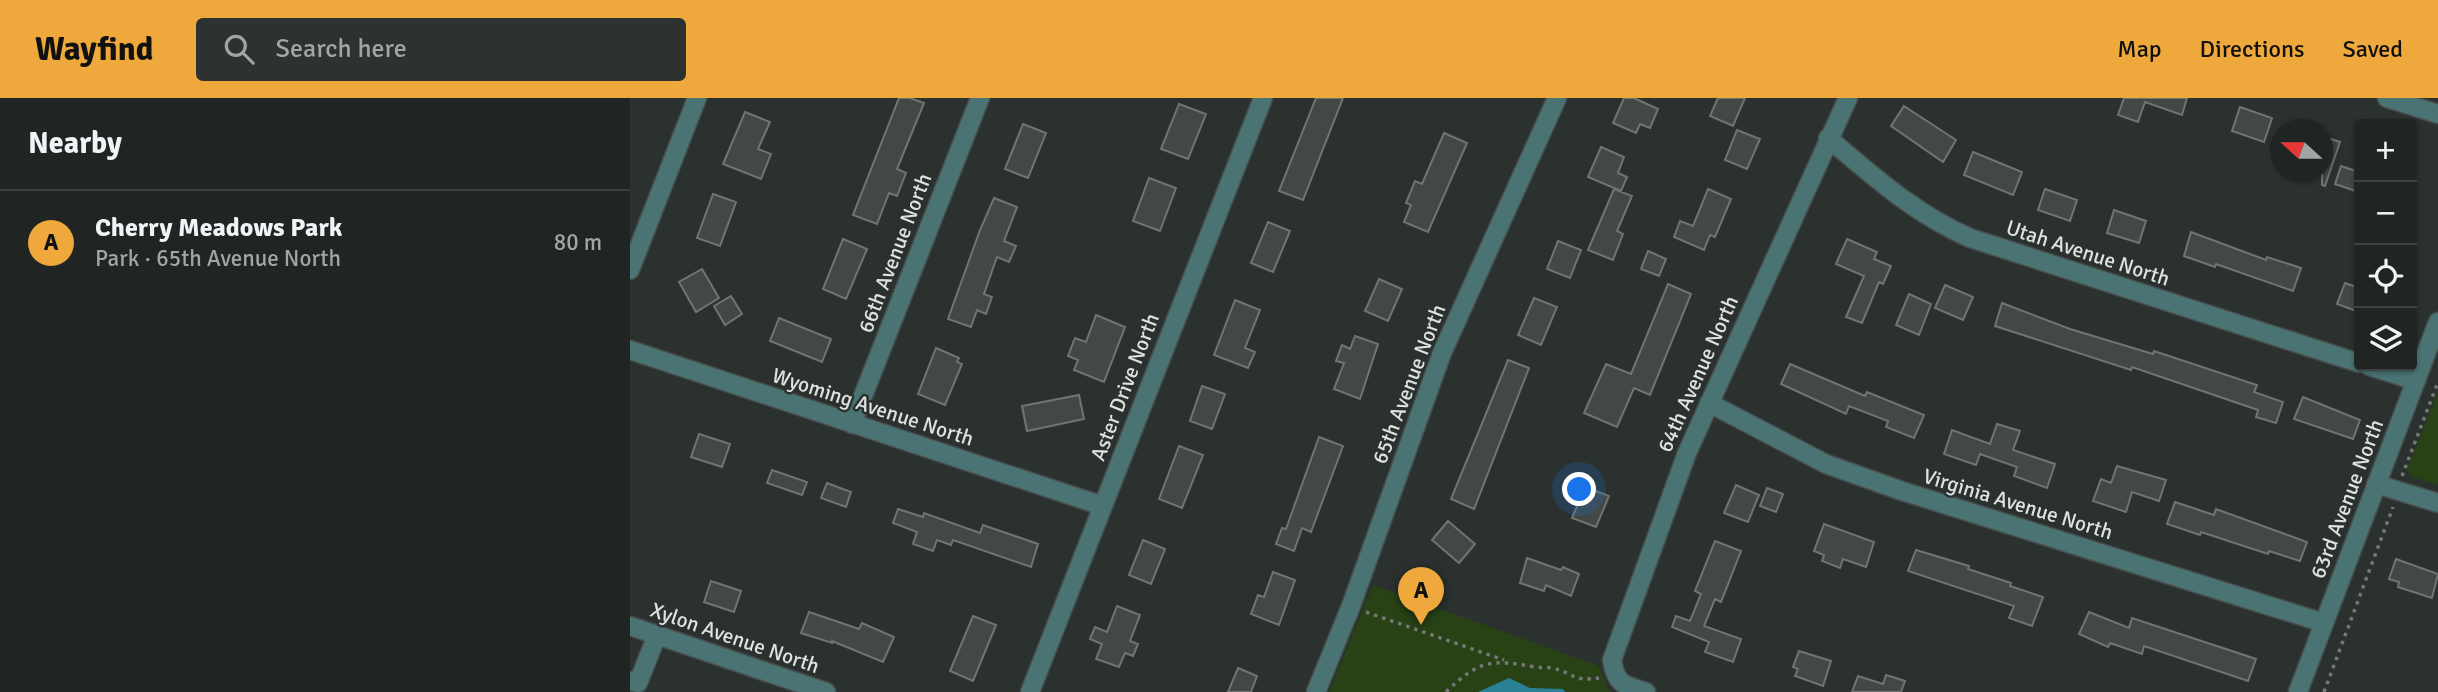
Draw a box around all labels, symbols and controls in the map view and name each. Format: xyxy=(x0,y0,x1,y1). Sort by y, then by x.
search box xyxy=(196,18,686,81)
text: Wayfind xyxy=(35,29,154,70)
icon: search xyxy=(220,30,258,68)
text: Search here xyxy=(276,33,407,65)
text: Map xyxy=(2117,34,2162,64)
text: Directions xyxy=(2200,34,2305,64)
text: Saved xyxy=(2343,34,2403,64)
north arrow xyxy=(2270,119,2333,182)
map controls xyxy=(2354,119,2417,371)
button: + xyxy=(2354,119,2417,182)
text: Nearby xyxy=(28,125,122,162)
street label: 66th Avenue North xyxy=(853,170,937,336)
button: − xyxy=(2354,182,2417,245)
text: Cherry Meadows Park xyxy=(95,212,342,244)
street label: Utah Avenue North xyxy=(2003,214,2173,292)
text: A xyxy=(44,228,58,257)
text: 80 m xyxy=(554,228,602,257)
text: Park · 65th Avenue North xyxy=(95,244,341,273)
button: locate xyxy=(2354,245,2417,308)
street label: 64th Avenue North xyxy=(1652,292,1744,456)
street label: 65th Avenue North xyxy=(1367,301,1451,467)
button: layers xyxy=(2354,308,2417,371)
street label: Aster Drive North xyxy=(1085,310,1165,464)
street label: Wyoming Avenue North xyxy=(769,362,977,452)
street label: 63rd Avenue North xyxy=(2305,416,2389,582)
street label: Virginia Avenue North xyxy=(1920,463,2116,545)
your location xyxy=(1562,472,1596,506)
pin: A xyxy=(1398,567,1444,625)
street label: Xylon Avenue North xyxy=(647,597,823,679)

